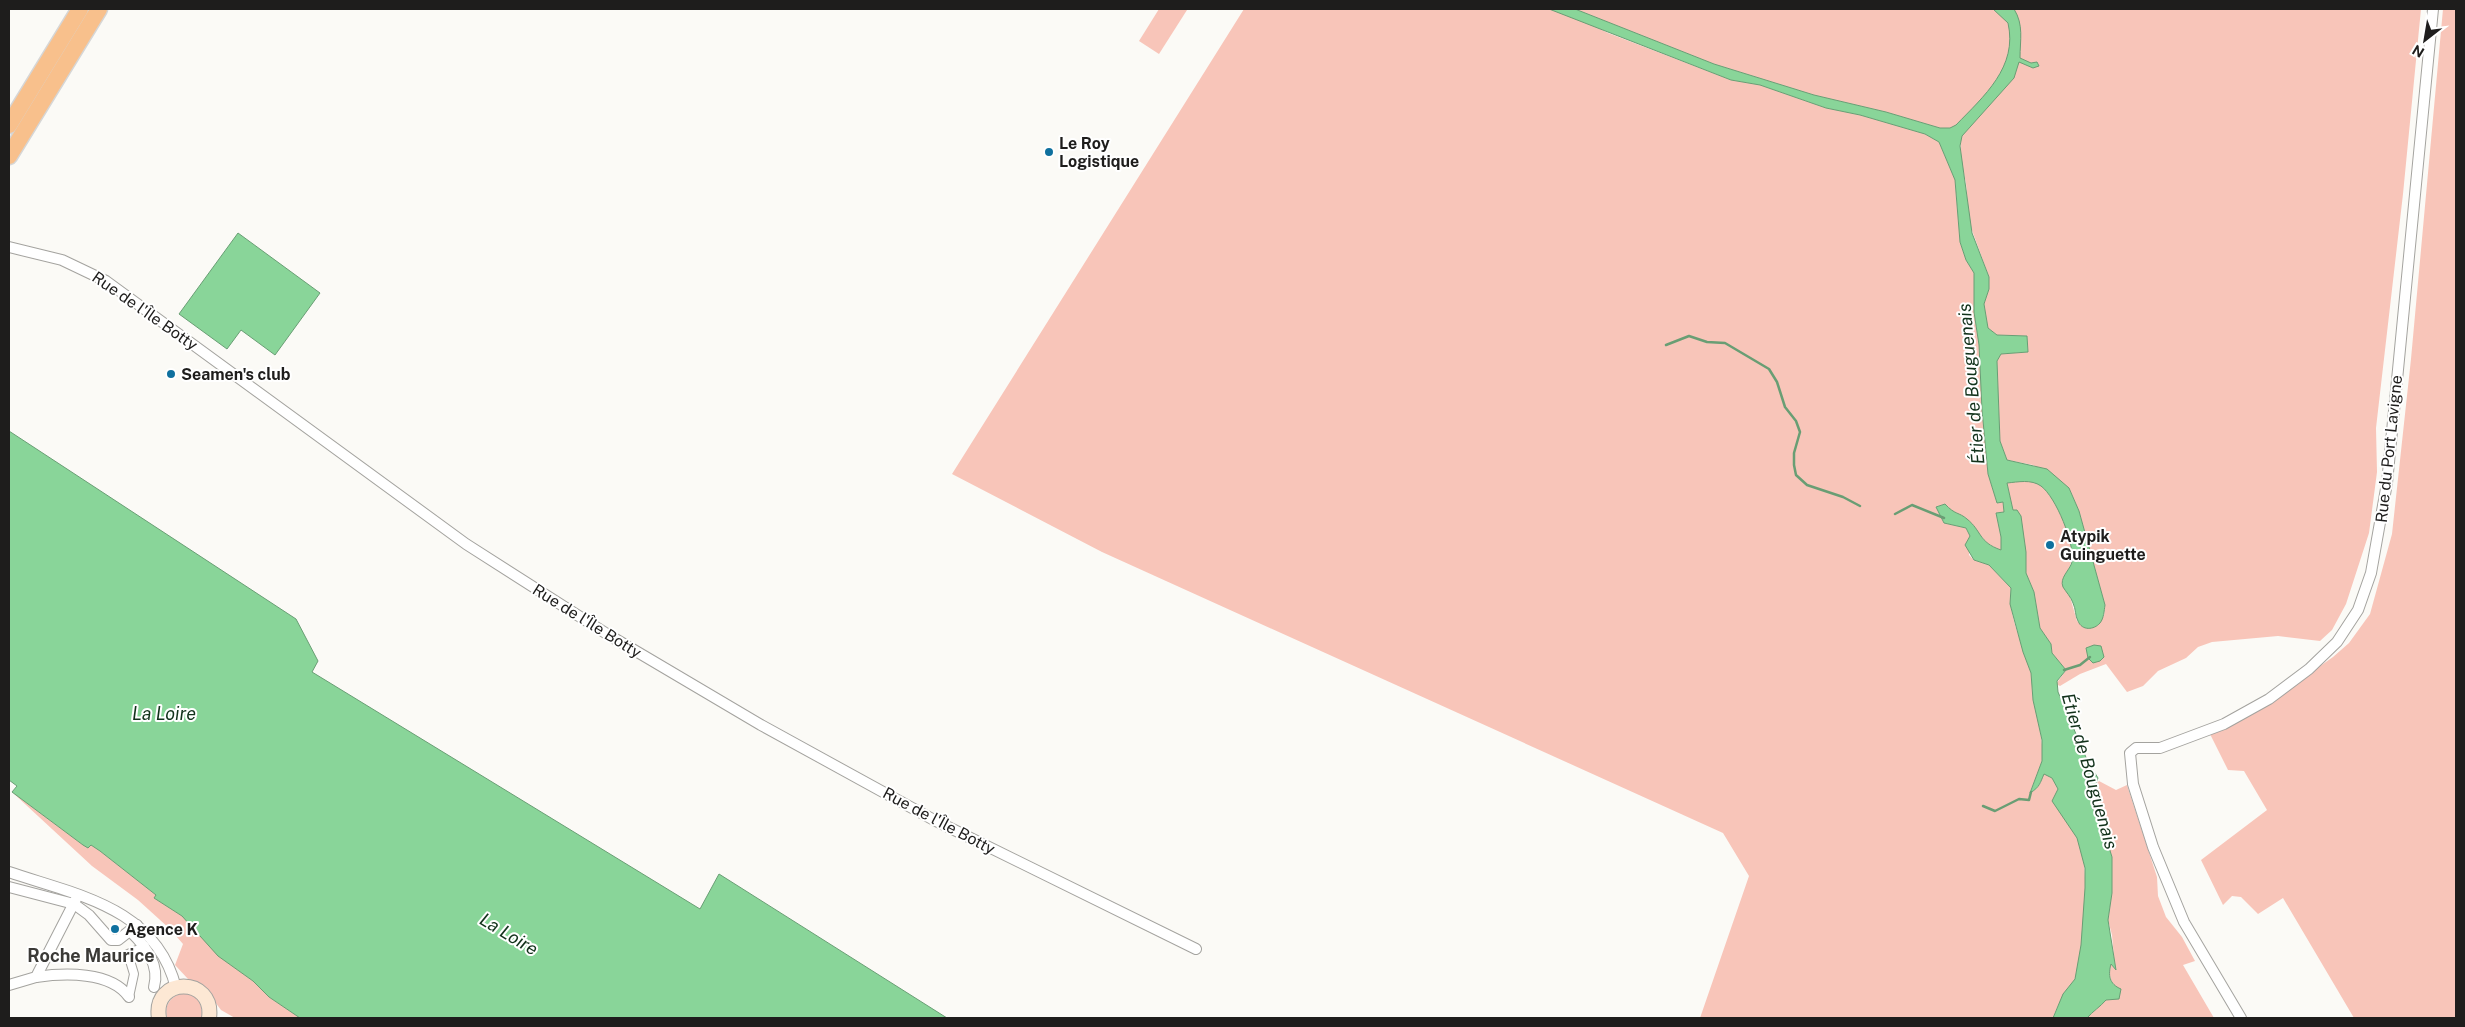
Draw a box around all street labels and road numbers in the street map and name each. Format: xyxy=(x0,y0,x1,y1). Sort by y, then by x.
street label: Rue de l'Île Botty xyxy=(89,267,202,355)
street label: Rue du Port Lavigne xyxy=(2372,374,2406,524)
street label: Rue de l'Île Botty xyxy=(529,579,646,662)
street label: Rue de l'Île Botty xyxy=(880,782,999,859)

